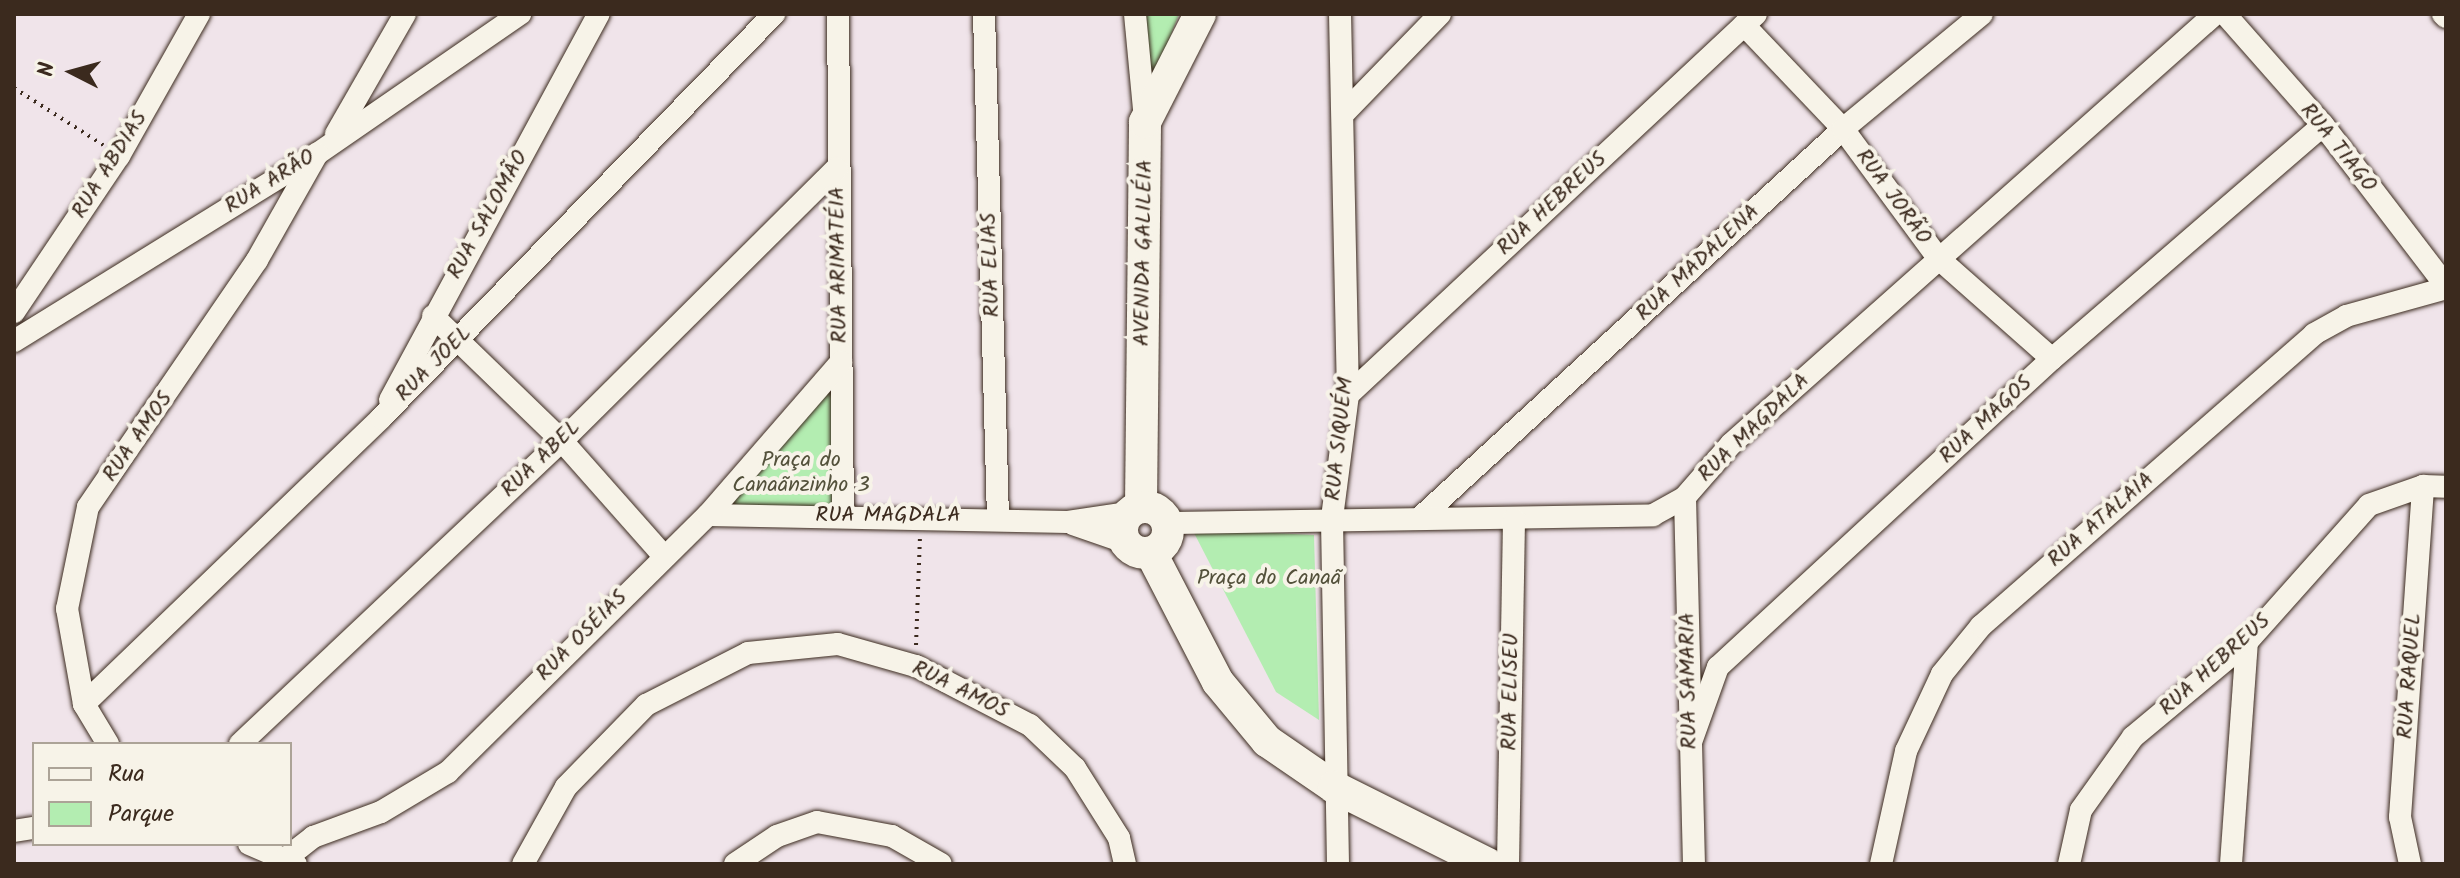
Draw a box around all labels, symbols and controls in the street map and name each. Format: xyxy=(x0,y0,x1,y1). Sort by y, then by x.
north arrow xyxy=(32,32,112,112)
text: N xyxy=(30,61,66,78)
street label: RUA TIAGO xyxy=(2294,98,2382,198)
street label: RUA ABDIAS xyxy=(67,106,153,224)
street label: RUA ARÃO xyxy=(220,144,320,220)
street label: RUA JORÃO xyxy=(1849,144,1937,250)
street label: RUA SALOMÃO xyxy=(442,146,534,284)
street label: RUA HEBREUS xyxy=(1492,146,1612,262)
street label: AVENIDA GALILÉIA xyxy=(1129,159,1159,347)
street label: RUA ARIMATÉIA xyxy=(824,186,854,344)
street label: RUA MADALENA xyxy=(1631,199,1765,327)
street label: RUA ELIAS xyxy=(976,212,1006,318)
street label: RUA JOEL xyxy=(390,320,478,408)
street label: RUA MAGDALA xyxy=(1693,368,1815,488)
street label: RUA MAGOS xyxy=(1934,370,2038,470)
street label: RUA SIQUÉM xyxy=(1320,376,1360,502)
street label: RUA AMOS xyxy=(97,387,179,487)
street label: RUA ABEL xyxy=(496,415,586,503)
park label: Praça do Canaãnzinho 3 xyxy=(732,447,870,498)
street label: RUA ATALAIA xyxy=(2042,467,2160,573)
street label: RUA MAGDALA xyxy=(815,503,961,529)
park label: Praça do Canaã xyxy=(1197,566,1341,592)
street label: RUA OSÉIAS xyxy=(531,585,633,687)
street label: RUA HEBREUS xyxy=(2154,608,2276,722)
street label: RUA SAMARIA xyxy=(1675,612,1703,750)
street label: RUA RAQUEL xyxy=(2392,612,2428,740)
street label: RUA ELISEU xyxy=(1497,633,1525,751)
street label: RUA AMOS xyxy=(907,655,1013,725)
legend xyxy=(32,742,292,846)
text: Rua xyxy=(108,755,145,794)
text: Parque xyxy=(108,795,174,834)

